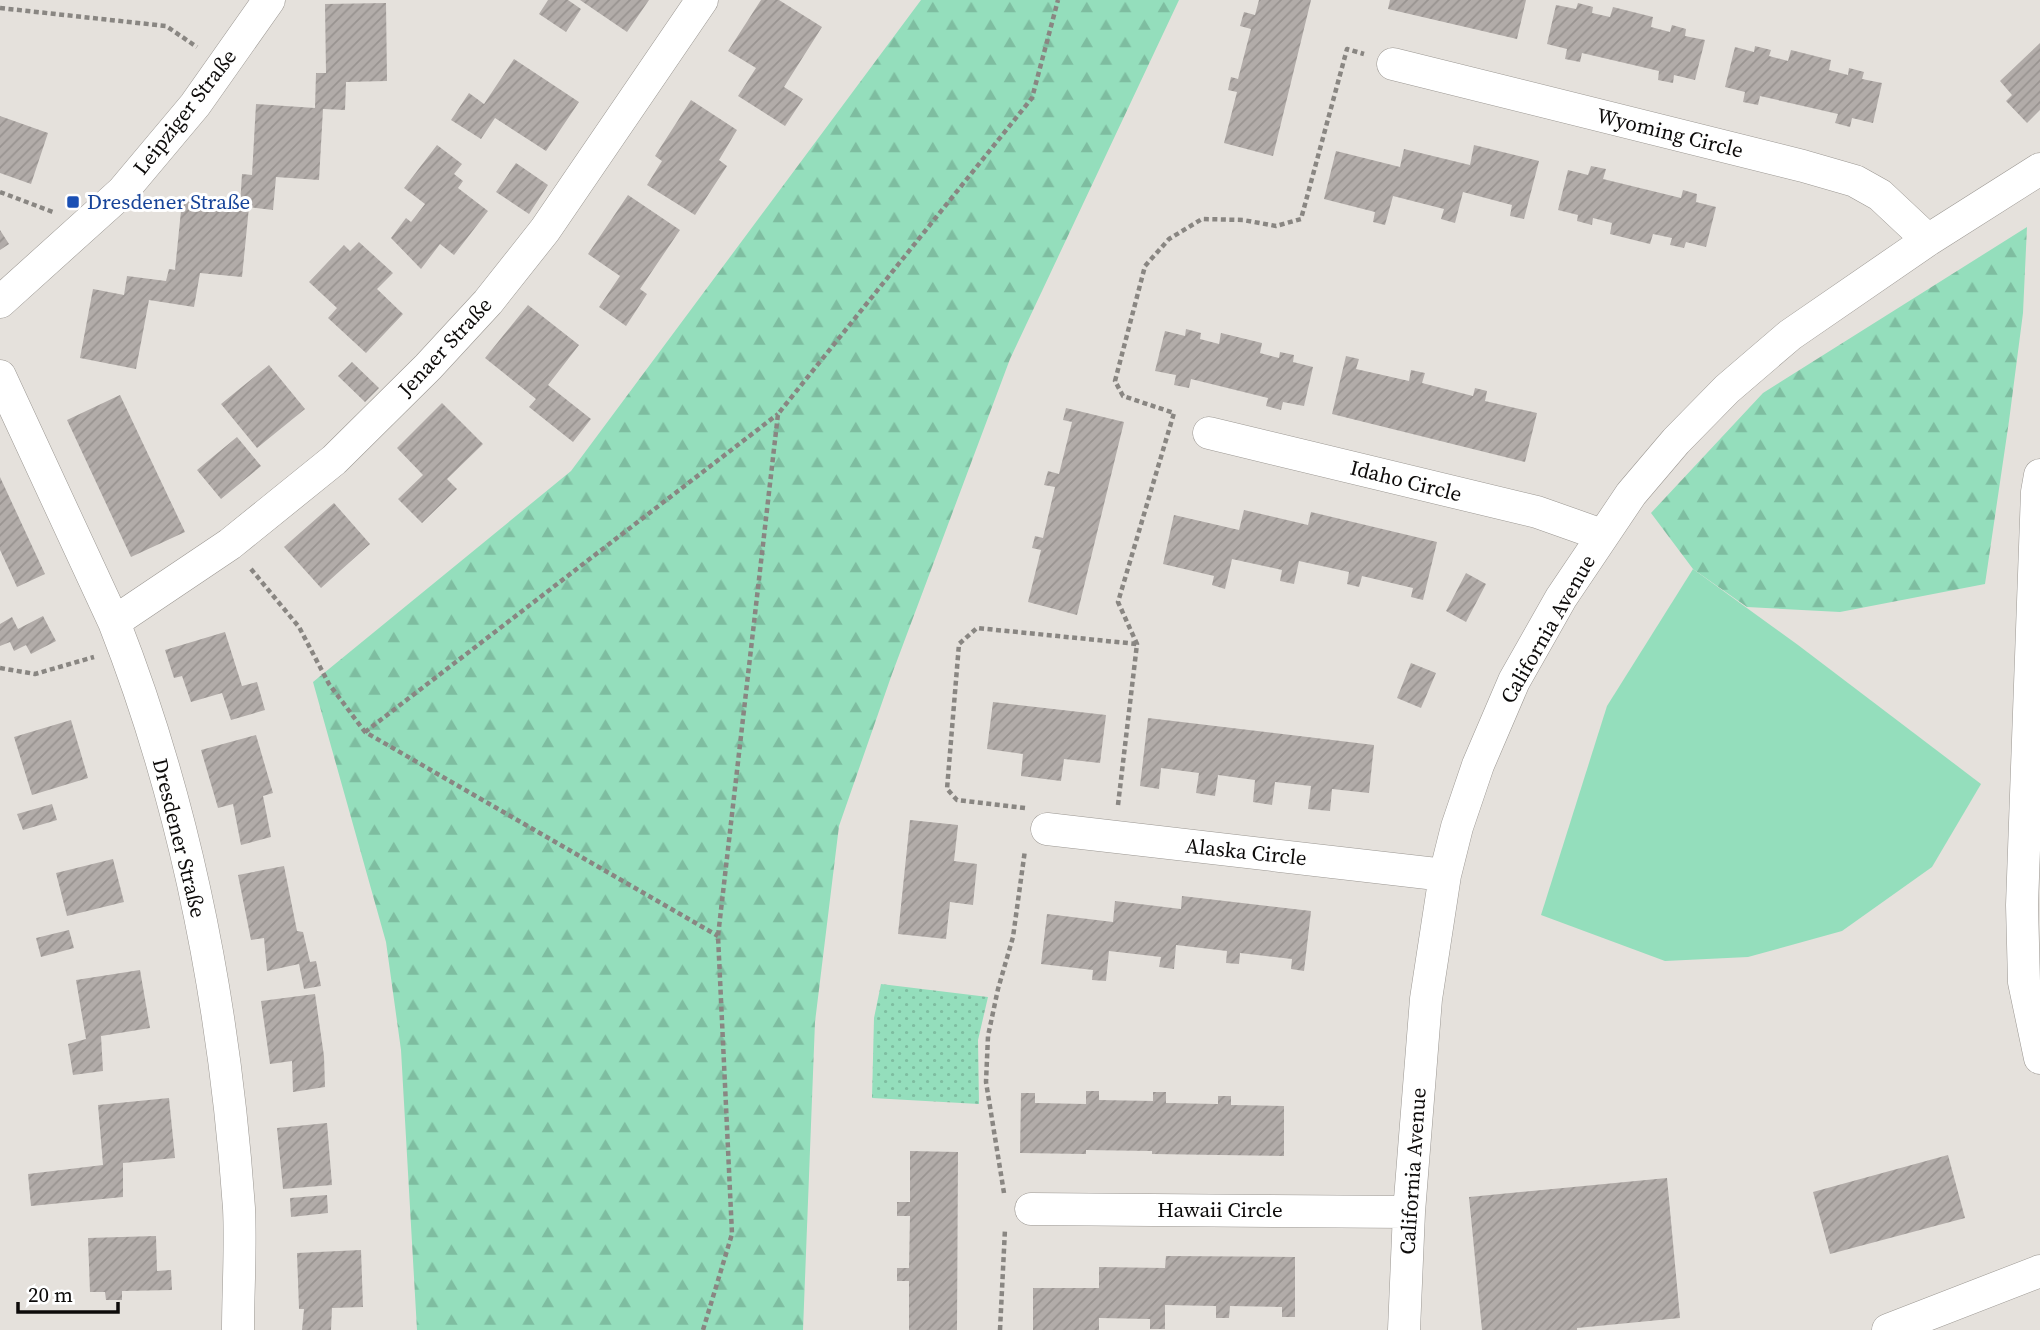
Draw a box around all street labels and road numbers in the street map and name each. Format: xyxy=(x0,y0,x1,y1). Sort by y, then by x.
street label: Leipziger Straße xyxy=(126,43,243,181)
street label: Wyoming Circle xyxy=(1594,100,1746,165)
street label: Jenaer Straße xyxy=(390,291,498,403)
street label: Idaho Circle xyxy=(1347,453,1465,508)
street label: California Avenue xyxy=(1493,549,1602,709)
street label: Dresdener Straße xyxy=(146,755,213,921)
street label: Alaska Circle xyxy=(1184,831,1308,872)
street label: California Avenue xyxy=(1392,1086,1433,1256)
street label: Hawaii Circle xyxy=(1157,1195,1283,1224)

